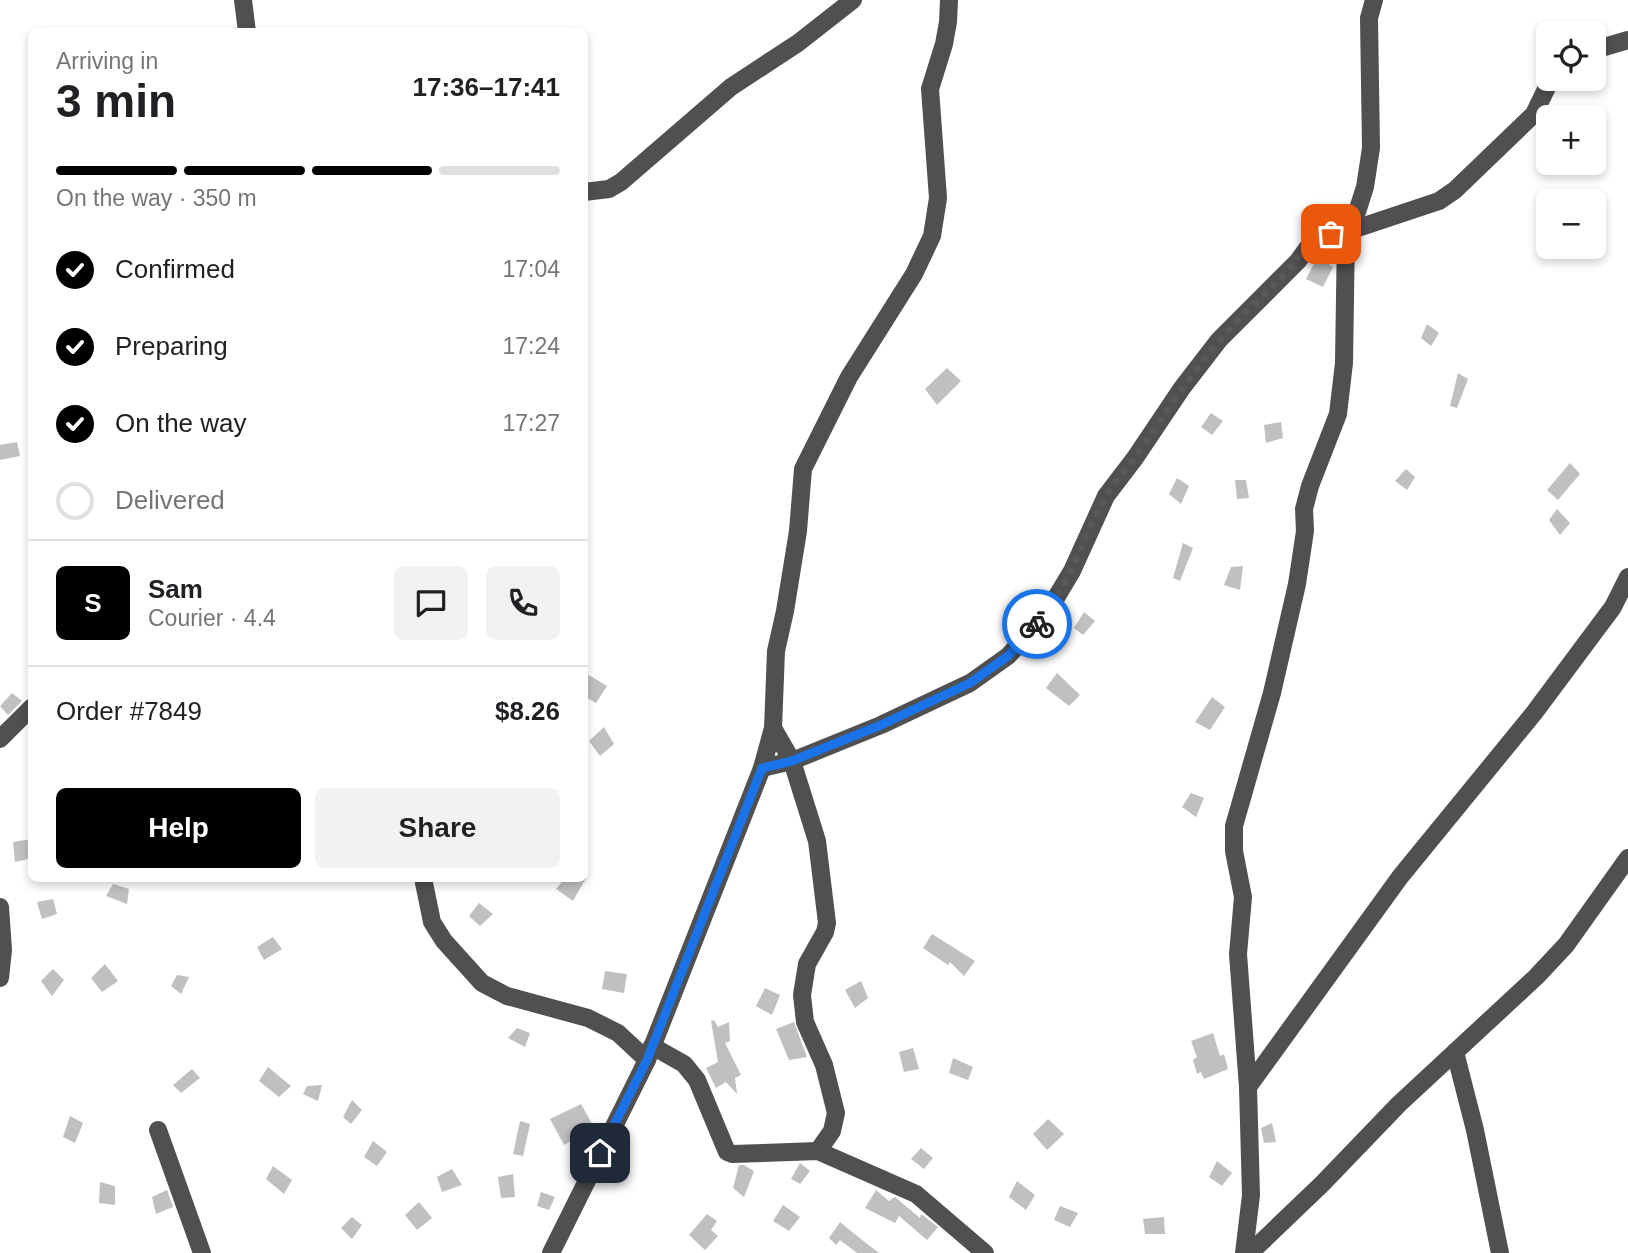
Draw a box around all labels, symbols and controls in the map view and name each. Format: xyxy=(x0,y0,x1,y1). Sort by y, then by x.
map controls xyxy=(1536,21,1606,259)
button: locate xyxy=(1536,21,1606,91)
text: Arriving in xyxy=(56,48,158,74)
text: 17:36–17:41 xyxy=(413,72,560,102)
text: 3 min xyxy=(56,75,176,127)
button: + xyxy=(1536,105,1606,175)
text: On the way · 350 m xyxy=(56,185,257,211)
button: − xyxy=(1536,189,1606,259)
pin xyxy=(1301,204,1361,264)
icon: bag xyxy=(1312,215,1350,253)
icon: check xyxy=(56,251,94,289)
text: Confirmed xyxy=(115,254,235,284)
text: 17:04 xyxy=(502,256,560,282)
icon: check xyxy=(56,328,94,366)
text: Preparing xyxy=(115,331,228,361)
text: 17:24 xyxy=(502,333,560,359)
icon: check xyxy=(56,405,94,443)
text: On the way xyxy=(115,408,247,438)
text: 17:27 xyxy=(502,410,560,436)
text: Delivered xyxy=(115,485,225,515)
button: chat xyxy=(394,566,468,640)
button: phone xyxy=(486,566,560,640)
text: Sam xyxy=(148,574,203,604)
text: S xyxy=(84,588,102,618)
courier xyxy=(1002,589,1072,659)
text: Courier · 4.4 xyxy=(148,605,276,631)
icon: bike xyxy=(1018,605,1056,643)
text: Order #7849 xyxy=(56,696,202,726)
text: $8.26 xyxy=(495,696,560,726)
button: Help xyxy=(56,788,301,868)
button: Share xyxy=(315,788,560,868)
pin xyxy=(570,1123,630,1183)
icon: home xyxy=(581,1134,619,1172)

